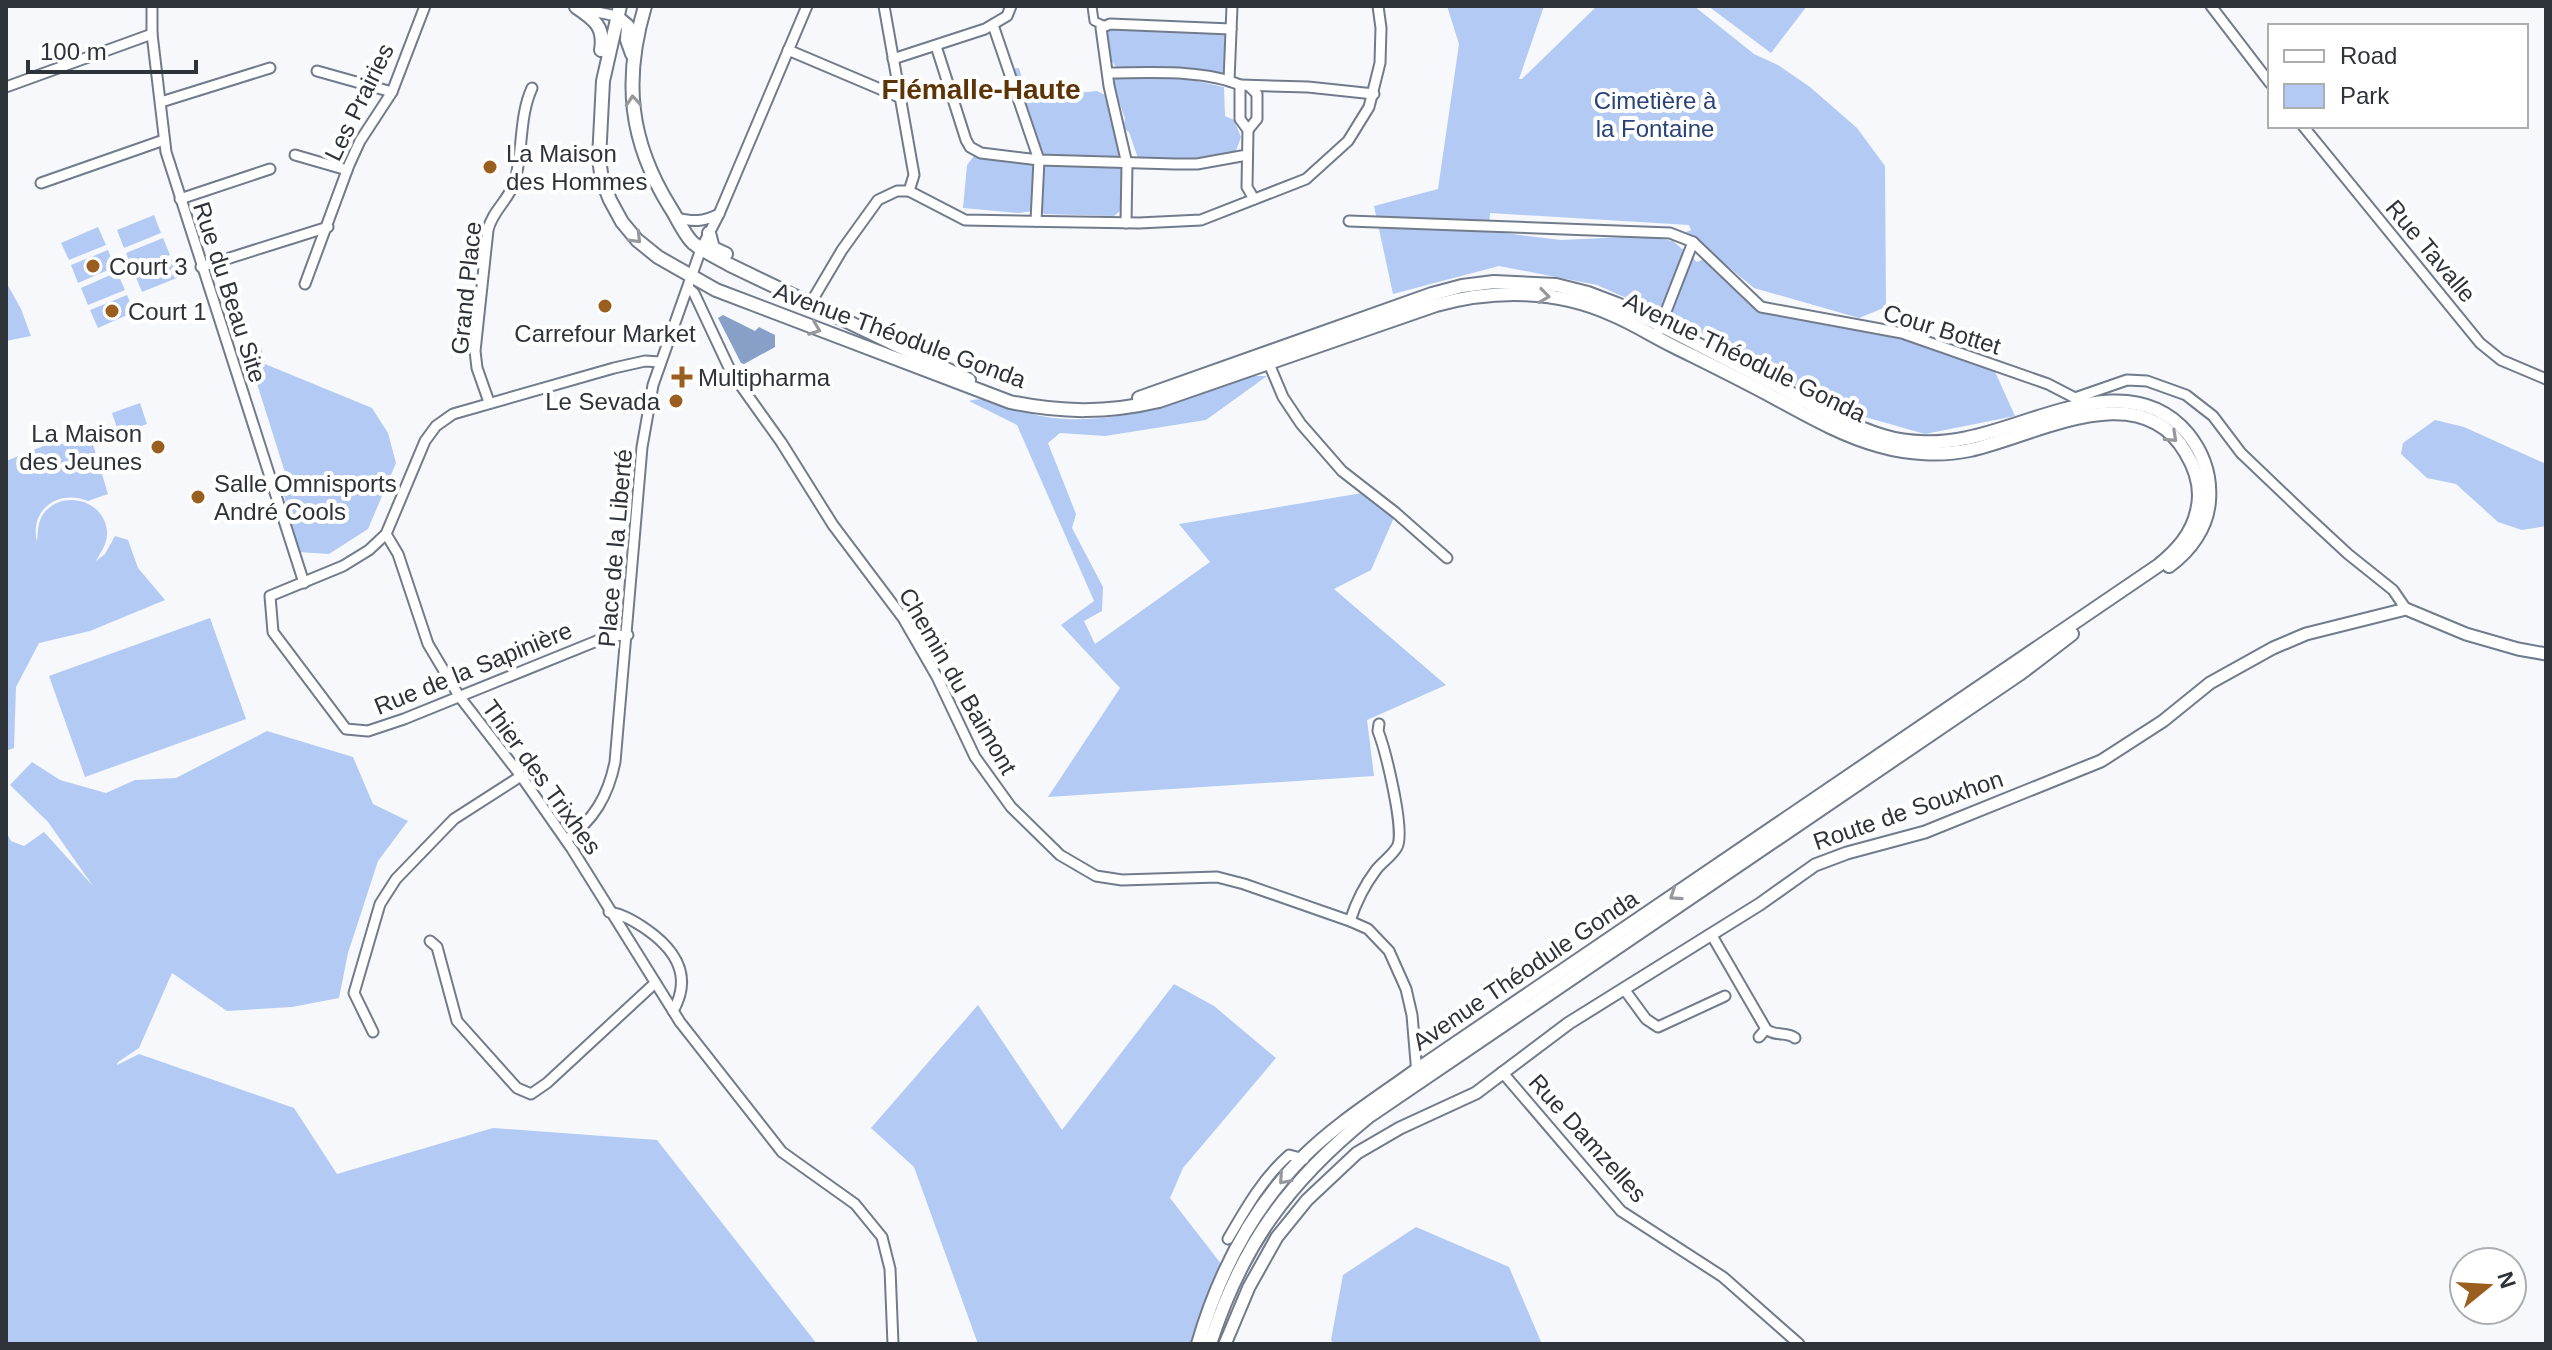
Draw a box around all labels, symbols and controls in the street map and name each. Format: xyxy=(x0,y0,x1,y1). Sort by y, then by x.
scale bar xyxy=(28,24,196,74)
legend xyxy=(2268,24,2528,128)
text: 100 m xyxy=(40,38,107,65)
street label: Les Prairies xyxy=(319,39,399,165)
text: Road xyxy=(2340,42,2397,69)
district label: Flémalle-Haute xyxy=(881,74,1081,105)
text: Park xyxy=(2340,82,2390,109)
park label: Cimetière à la Fontaine xyxy=(1594,87,1717,142)
one-way arrow xyxy=(624,94,641,107)
place label: La Maison des Hommes xyxy=(506,140,647,195)
marker: La Maison des Hommes xyxy=(481,158,499,176)
street label: Rue Tavalle xyxy=(2380,194,2482,308)
street label: Rue du Beau Site xyxy=(188,198,272,386)
street label: Grand Place xyxy=(446,220,486,356)
one-way arrow xyxy=(627,229,641,243)
place label: Court 3 xyxy=(109,253,188,280)
marker: Court 3 xyxy=(84,257,102,275)
street label: Avenue Théodule Gonda xyxy=(770,277,1030,393)
street label: Avenue Théodule Gonda xyxy=(1620,287,1871,428)
one-way arrow xyxy=(1538,288,1551,305)
marker: Carrefour Market xyxy=(596,297,614,315)
place label: Court 1 xyxy=(128,298,207,325)
street label: Cour Bottet xyxy=(1880,298,2004,360)
marker: Court 1 xyxy=(103,302,121,320)
one-way arrow xyxy=(807,319,821,336)
place label: Carrefour Market xyxy=(514,320,696,347)
place label: Multipharma xyxy=(698,364,831,391)
marker: Multipharma xyxy=(673,368,691,386)
place label: Le Sevada xyxy=(545,388,661,415)
marker: Le Sevada xyxy=(667,392,685,410)
place label: La Maison des Jeunes xyxy=(19,420,142,475)
one-way arrow xyxy=(2162,427,2177,441)
marker: La Maison des Jeunes xyxy=(149,438,167,456)
street label: Place de la Liberté xyxy=(593,448,637,648)
place label: Salle Omnisports André Cools xyxy=(214,470,397,525)
marker: Salle Omnisports André Cools xyxy=(189,488,207,506)
street label: Chemin du Baimont xyxy=(894,583,1023,779)
street label: Rue de la Sapinière xyxy=(370,616,576,720)
street label: Thier des Trixhes xyxy=(477,695,607,859)
street label: Route de Souxhon xyxy=(1810,765,2006,855)
street label: Avenue Théodule Gonda xyxy=(1407,884,1643,1056)
one-way arrow xyxy=(1670,885,1684,900)
street label: Rue Damzelles xyxy=(1524,1068,1652,1208)
one-way arrow xyxy=(1279,1169,1294,1184)
north arrow xyxy=(2448,1246,2528,1326)
text: N xyxy=(2492,1269,2521,1291)

